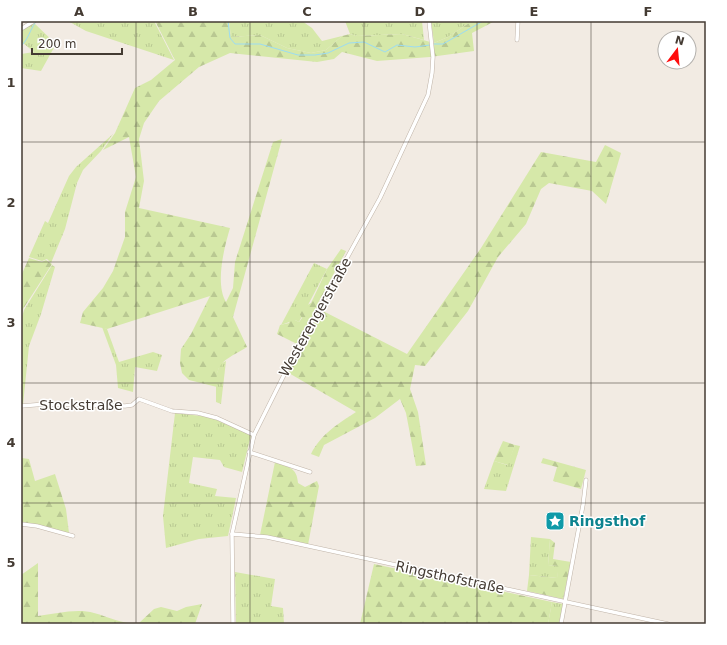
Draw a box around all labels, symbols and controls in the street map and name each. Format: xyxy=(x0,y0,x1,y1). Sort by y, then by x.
text: A xyxy=(74,4,84,19)
text: B xyxy=(188,4,198,19)
text: C xyxy=(302,4,312,19)
text: D xyxy=(415,4,426,19)
text: E xyxy=(530,4,538,19)
text: F xyxy=(644,4,652,19)
scale bar xyxy=(32,30,122,56)
north arrow xyxy=(657,30,697,70)
text: N xyxy=(673,33,686,48)
text: 200 m xyxy=(38,37,76,51)
text: 1 xyxy=(6,75,16,90)
text: 2 xyxy=(6,195,16,210)
street label: Westerengerstraße xyxy=(276,255,354,379)
text: 3 xyxy=(6,315,16,330)
street label: Stockstraße xyxy=(39,397,123,413)
text: 4 xyxy=(6,435,16,450)
place icon: Ringsthof xyxy=(544,510,566,532)
place label: Ringsthof xyxy=(569,513,646,529)
text: 5 xyxy=(6,555,16,570)
street label: Ringsthofstraße xyxy=(394,558,506,596)

